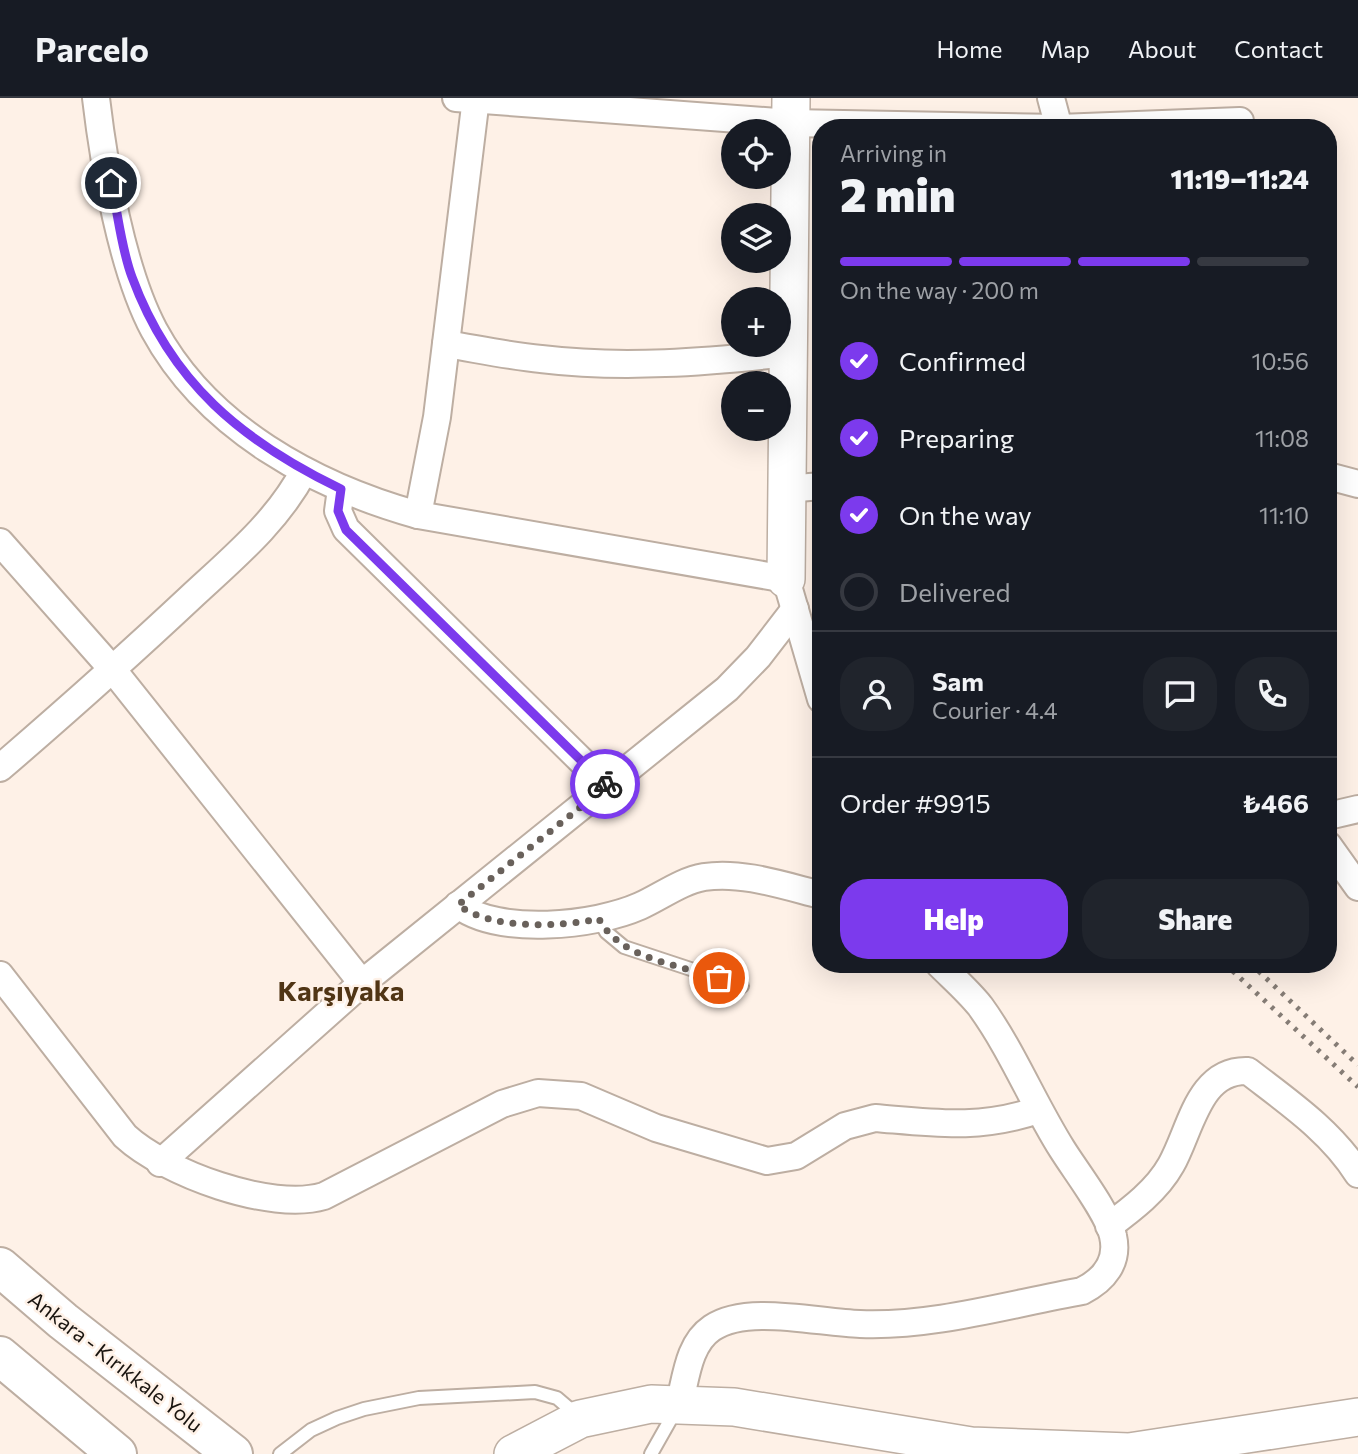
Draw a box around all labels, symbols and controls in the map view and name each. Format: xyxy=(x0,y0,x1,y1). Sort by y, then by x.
text: Parcelo xyxy=(35,28,149,69)
text: Home xyxy=(937,34,1003,63)
text: Map xyxy=(1041,34,1090,63)
text: About xyxy=(1128,34,1196,63)
text: Contact xyxy=(1234,34,1323,63)
map controls xyxy=(721,119,791,441)
button: locate xyxy=(721,119,791,189)
text: Arriving in xyxy=(840,139,947,167)
pin xyxy=(81,153,141,213)
text: 11:19–11:24 xyxy=(1170,163,1309,194)
icon: home xyxy=(92,164,130,202)
text: 2 min xyxy=(840,165,956,221)
button: layers xyxy=(721,203,791,273)
text: On the way · 200 m xyxy=(840,276,1039,304)
button: + xyxy=(721,287,791,357)
icon: check xyxy=(840,342,878,380)
text: Confirmed xyxy=(899,345,1026,376)
text: 10:56 xyxy=(1252,347,1309,375)
button: − xyxy=(721,371,791,441)
icon: check xyxy=(840,419,878,457)
text: Preparing xyxy=(899,422,1014,453)
text: 11:08 xyxy=(1255,424,1309,452)
icon: check xyxy=(840,496,878,534)
text: On the way xyxy=(899,499,1032,530)
text: 11:10 xyxy=(1259,501,1309,529)
text: Delivered xyxy=(899,576,1010,607)
button: person xyxy=(840,657,914,731)
button: chat xyxy=(1143,657,1217,731)
button: phone xyxy=(1235,657,1309,731)
text: Sam xyxy=(932,665,984,696)
text: Courier · 4.4 xyxy=(932,696,1058,724)
courier xyxy=(570,749,640,819)
icon: bike xyxy=(586,765,624,803)
text: Order #9915 xyxy=(840,787,991,818)
text: ₺466 xyxy=(1242,787,1309,818)
button: Help xyxy=(840,879,1068,959)
button: Share xyxy=(1082,879,1309,959)
pin xyxy=(689,948,749,1008)
icon: bag xyxy=(700,959,738,997)
district label: Karşıyaka xyxy=(278,973,405,1007)
street label: Ankara - Kırıkkale Yolu xyxy=(24,1285,208,1437)

